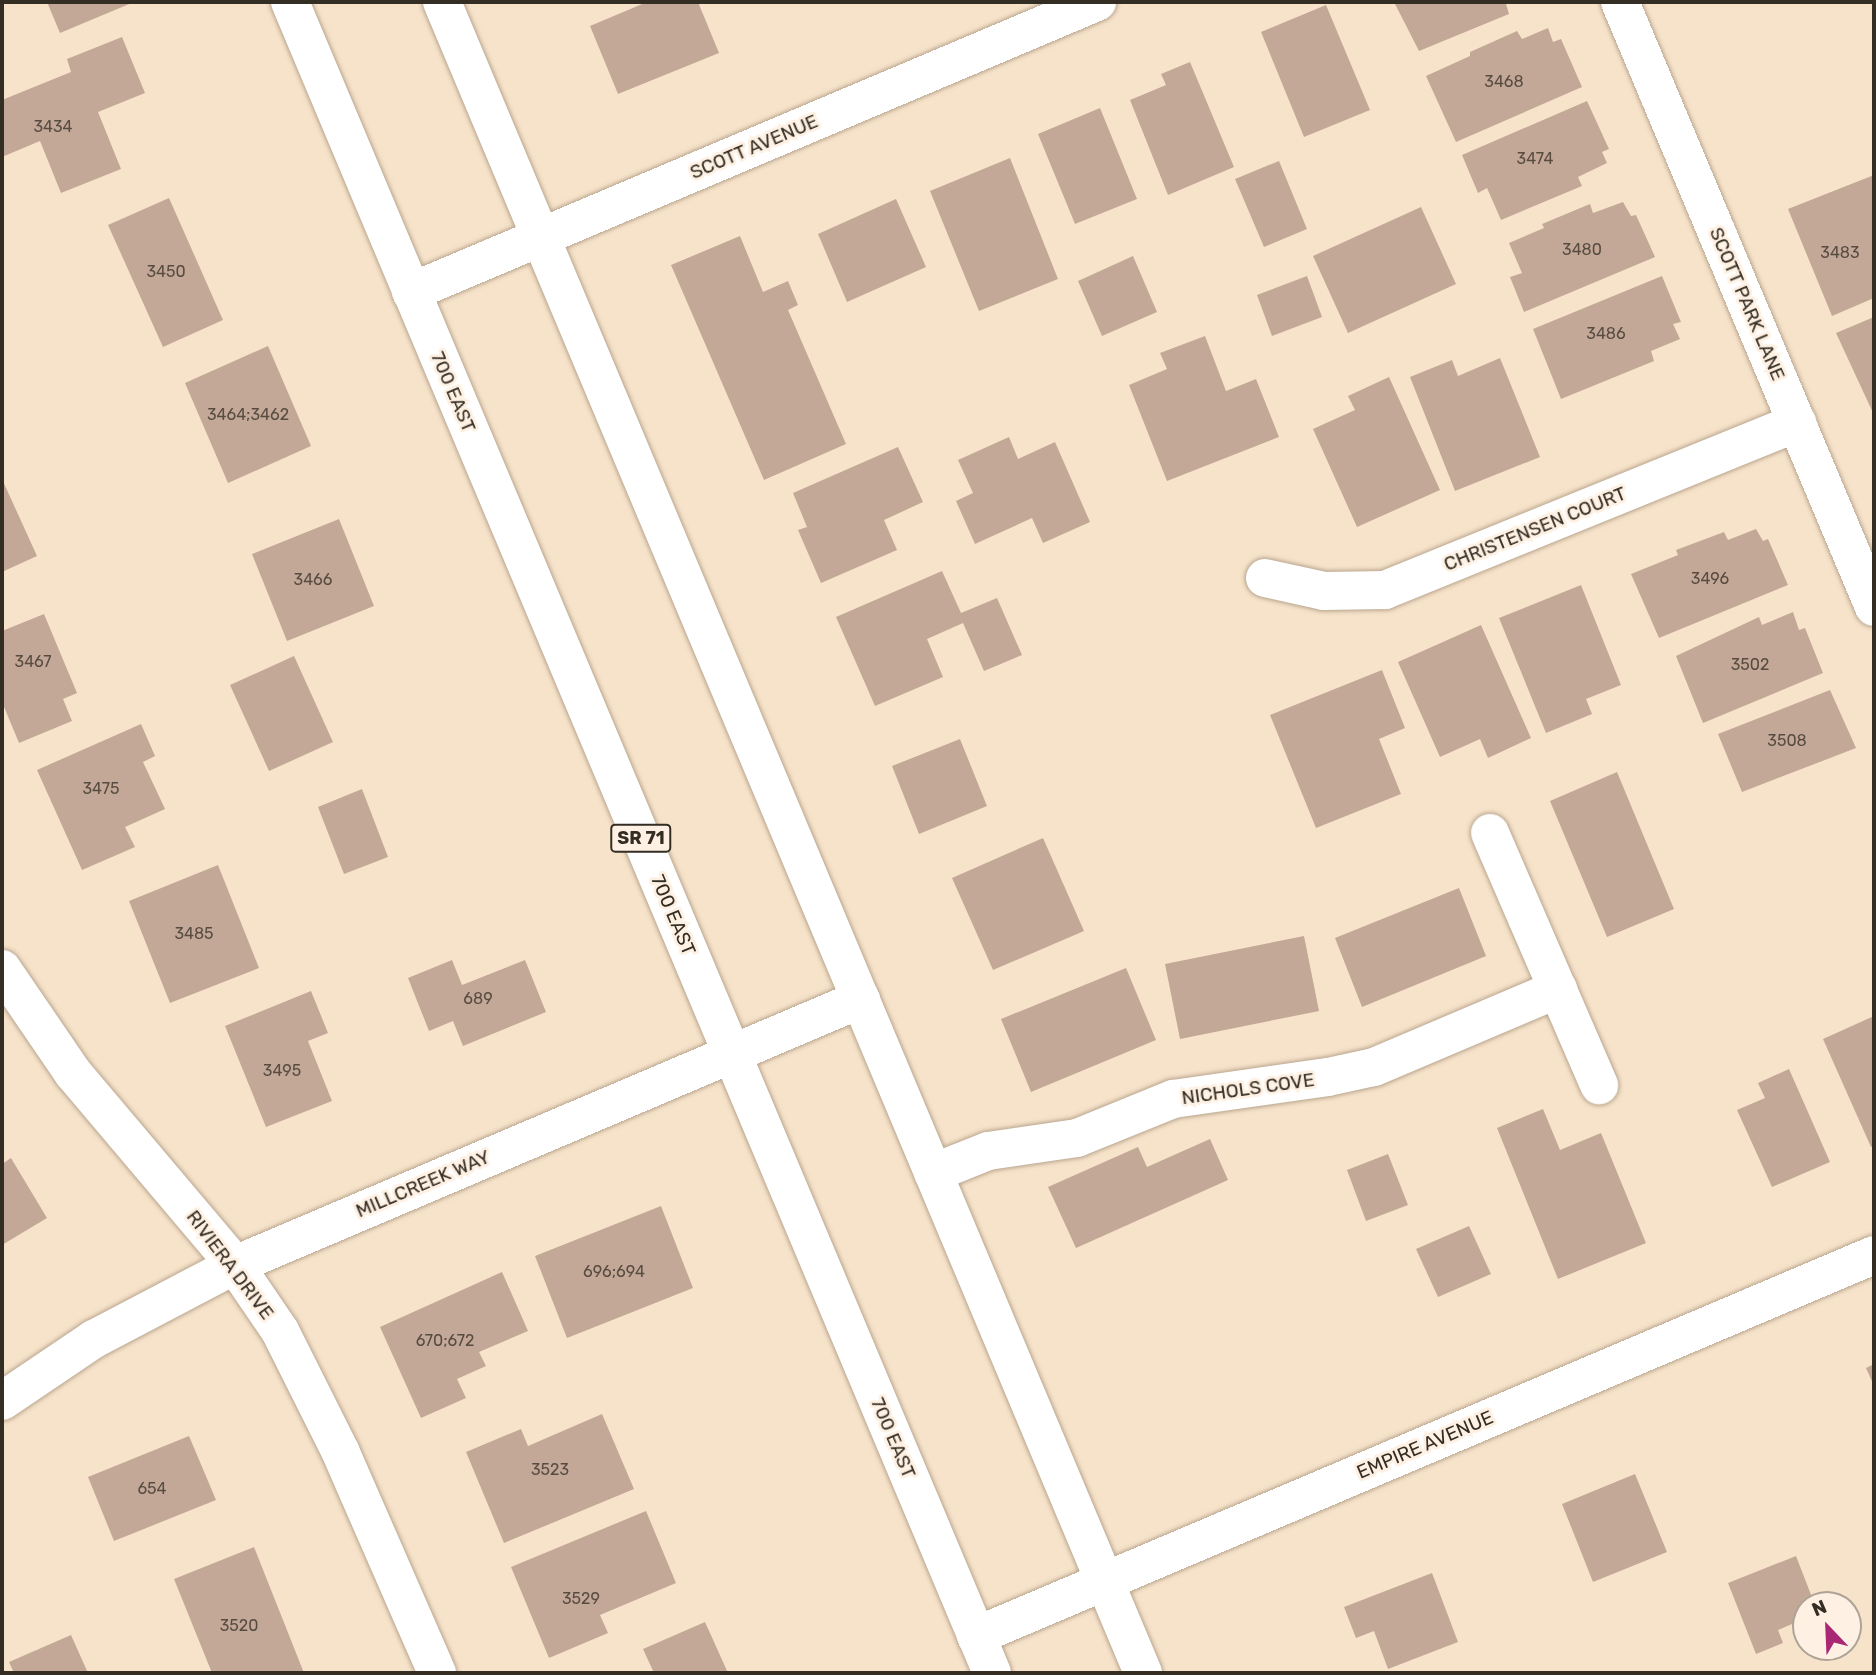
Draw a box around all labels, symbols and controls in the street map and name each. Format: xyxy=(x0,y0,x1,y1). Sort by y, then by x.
house number: 3468 xyxy=(1484,72,1524,92)
street label: SCOTT AVENUE xyxy=(686,110,822,184)
house number: 3434 xyxy=(33,117,73,137)
house number: 3474 xyxy=(1517,149,1553,169)
street label: SCOTT PARK LANE xyxy=(1704,224,1790,384)
house number: 3480 xyxy=(1562,240,1602,260)
house number: 3483 xyxy=(1820,243,1860,263)
house number: 3450 xyxy=(146,262,186,282)
house number: 3486 xyxy=(1586,324,1626,344)
street label: 700 EAST xyxy=(426,348,480,436)
house number: 3464;3462 xyxy=(207,405,289,425)
street label: CHRISTENSEN COURT xyxy=(1441,482,1629,576)
house number: 3496 xyxy=(1691,569,1729,589)
house number: 3466 xyxy=(294,570,332,590)
house number: 3467 xyxy=(15,652,51,672)
house number: 3502 xyxy=(1731,655,1769,675)
house number: 3508 xyxy=(1767,731,1807,751)
house number: 3475 xyxy=(83,779,119,799)
road number: SR 71 xyxy=(610,824,672,852)
street label: 700 EAST xyxy=(646,871,700,959)
house number: 3485 xyxy=(174,924,214,944)
house number: 689 xyxy=(463,989,493,1009)
house number: 3495 xyxy=(263,1061,301,1081)
street label: NICHOLS COVE xyxy=(1180,1068,1316,1110)
street label: MILLCREEK WAY xyxy=(352,1145,494,1223)
street label: RIVIERA DRIVE xyxy=(181,1206,279,1324)
house number: 696;694 xyxy=(583,1262,645,1282)
house number: 670;672 xyxy=(416,1331,474,1351)
street label: 700 EAST xyxy=(866,1394,920,1482)
street label: EMPIRE AVENUE xyxy=(1353,1406,1497,1484)
house number: 3523 xyxy=(531,1460,569,1480)
house number: 654 xyxy=(137,1479,167,1499)
house number: 3529 xyxy=(562,1589,600,1609)
north arrow xyxy=(1792,1591,1862,1661)
text: N xyxy=(1809,1595,1830,1621)
house number: 3520 xyxy=(220,1616,258,1636)

